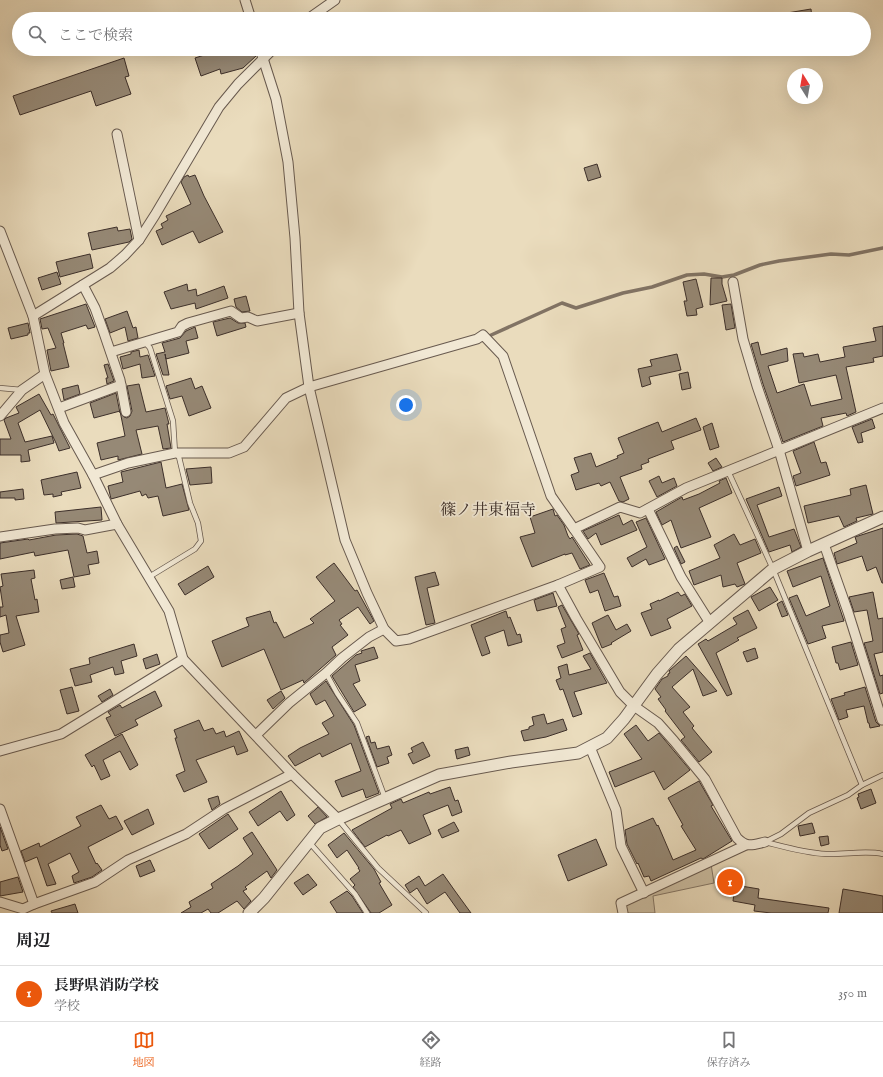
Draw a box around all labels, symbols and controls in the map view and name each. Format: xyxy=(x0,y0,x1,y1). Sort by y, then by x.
search box xyxy=(12,12,871,56)
icon: search xyxy=(26,23,48,45)
text: ここで検索 xyxy=(58,26,133,45)
north arrow xyxy=(787,68,823,104)
your location xyxy=(396,395,416,415)
district label: 篠ノ井東福寺 xyxy=(440,501,536,521)
pin: 1 xyxy=(717,867,743,897)
text: 周辺 xyxy=(16,931,50,952)
text: 長野県消防学校 xyxy=(54,976,159,995)
text: 1 xyxy=(27,985,31,1002)
text: 350 m xyxy=(838,985,867,1002)
text: 学校 xyxy=(54,998,80,1015)
tab: 地図 xyxy=(133,1029,155,1070)
tab: 経路 xyxy=(420,1029,442,1070)
tab: 保存済み xyxy=(707,1029,751,1070)

